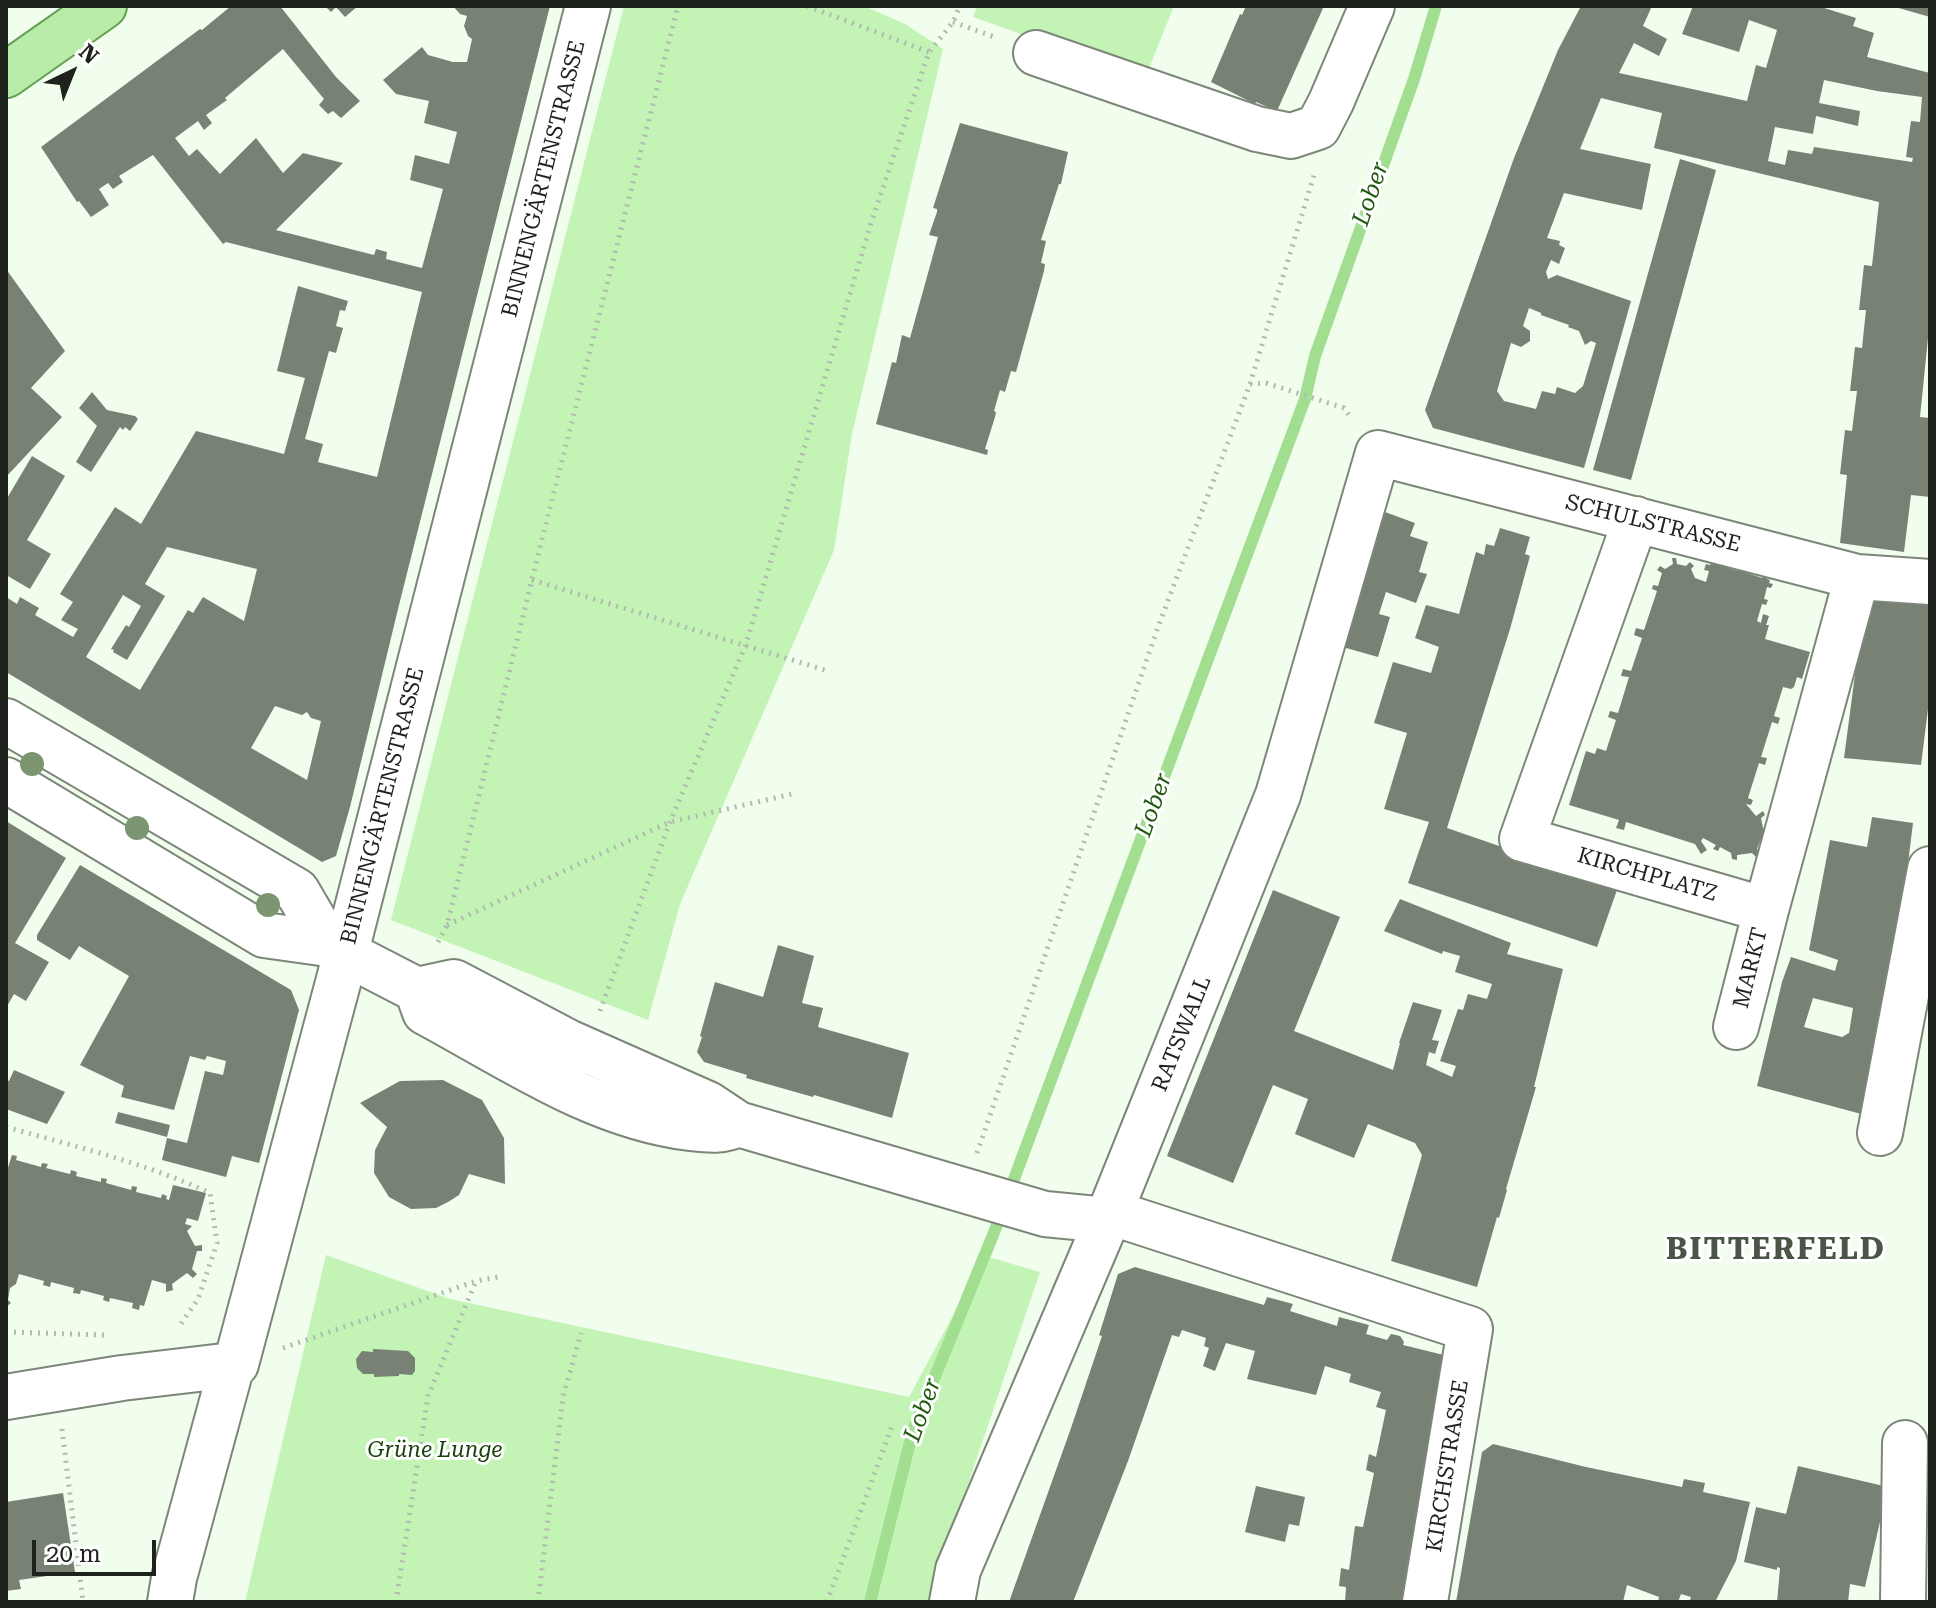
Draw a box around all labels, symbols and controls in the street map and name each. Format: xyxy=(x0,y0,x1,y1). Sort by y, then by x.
north arrow xyxy=(32,32,112,112)
street label: BINNENGÄRTENSTRASSE xyxy=(497,38,591,320)
text: N xyxy=(74,39,103,69)
water label: Lober xyxy=(1347,158,1395,230)
street label: SCHULSTRASSE xyxy=(1563,489,1743,559)
street label: BINNENGÄRTENSTRASSE xyxy=(336,665,430,947)
water label: Lober xyxy=(1129,769,1179,841)
street label: KIRCHPLATZ xyxy=(1574,842,1720,908)
street label: MARKT xyxy=(1728,925,1774,1011)
street label: RATSWALL xyxy=(1147,972,1217,1096)
district label: BITTERFELD xyxy=(1666,1232,1886,1268)
water label: Lober xyxy=(898,1374,948,1446)
street label: KIRCHSTRASSE xyxy=(1421,1378,1475,1554)
park label: Grüne Lunge xyxy=(368,1438,502,1464)
scale bar xyxy=(36,1524,160,1574)
text: 20 m xyxy=(46,1540,101,1568)

